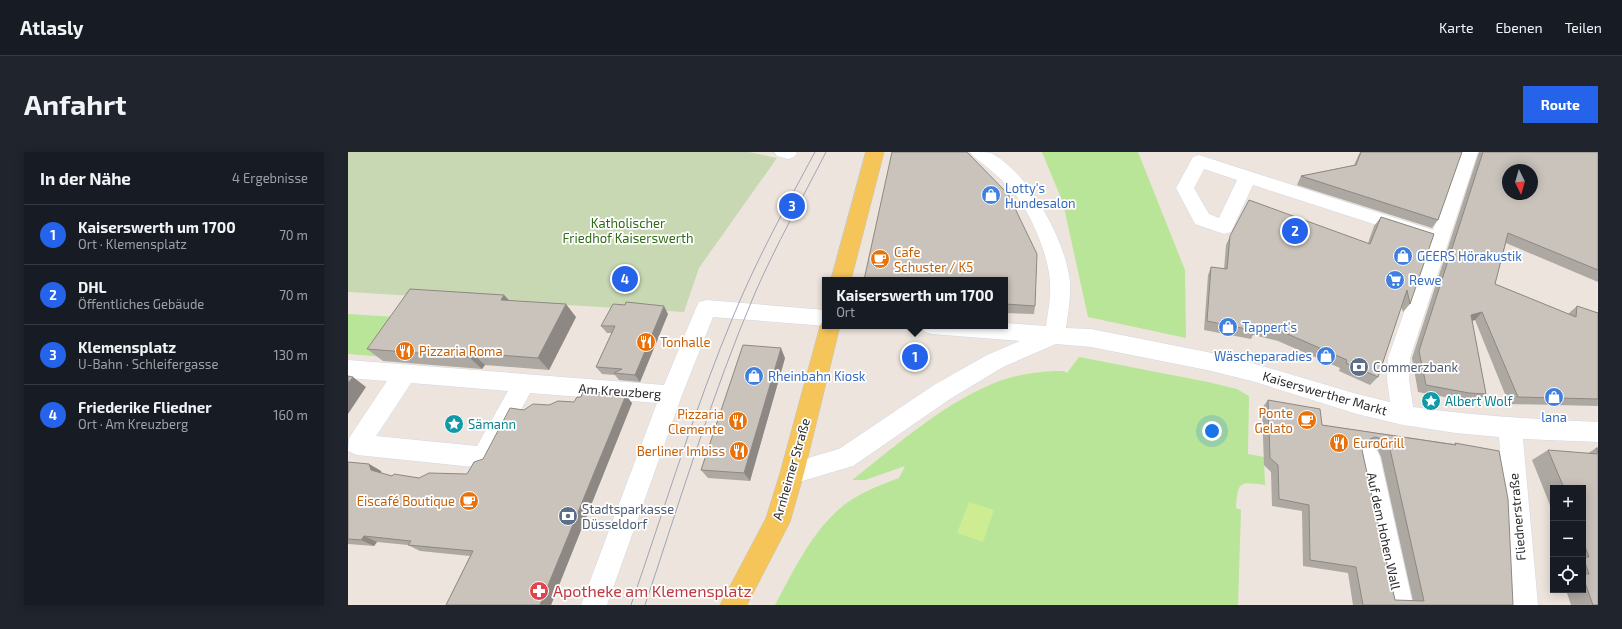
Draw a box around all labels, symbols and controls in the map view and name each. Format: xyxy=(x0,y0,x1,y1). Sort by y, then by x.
text: Atlasly xyxy=(20,16,84,39)
text: Karte xyxy=(1439,19,1474,36)
text: Ebenen xyxy=(1496,19,1543,36)
text: Teilen xyxy=(1565,19,1602,36)
button: Route xyxy=(1523,86,1598,123)
text: Anfahrt xyxy=(24,87,127,121)
north arrow xyxy=(1502,164,1538,200)
text: In der Nähe xyxy=(40,168,131,188)
text: 4 Ergebnisse xyxy=(232,170,308,186)
place label: Lotty's Hundesalon xyxy=(1005,180,1076,211)
shop icon: Lotty's Hundesalon xyxy=(980,184,1002,206)
pin: 3 xyxy=(779,191,805,221)
park label: Katholischer Friedhof Kaiserswerth xyxy=(563,215,694,246)
pin: 2 xyxy=(1282,216,1308,246)
text: Kaiserswerth um 1700 xyxy=(78,218,236,236)
text: 1 xyxy=(50,227,56,243)
text: 70 m xyxy=(279,227,308,243)
text: Ort · Klemensplatz xyxy=(78,236,187,252)
place label: Cafe Schuster / K5 xyxy=(894,244,973,275)
shop icon: GEERS Hörakustik xyxy=(1392,245,1414,267)
cafe icon: Cafe Schuster / K5 xyxy=(869,248,891,270)
place label: GEERS Hörakustik xyxy=(1417,248,1522,264)
pin: 4 xyxy=(612,264,638,294)
supermarket icon: Rewe xyxy=(1384,269,1406,291)
place label: Rewe xyxy=(1409,272,1442,288)
popup xyxy=(822,277,1008,329)
text: DHL xyxy=(78,278,107,296)
text: Kaiserswerth um 1700 xyxy=(836,286,994,304)
text: 2 xyxy=(49,287,57,303)
text: 70 m xyxy=(279,287,308,303)
text: Öffentliches Gebäude xyxy=(78,296,204,312)
text: Ort xyxy=(836,304,855,320)
shop icon: Tappert's xyxy=(1217,316,1239,338)
place label: Tappert's xyxy=(1242,319,1297,335)
restaurant icon: Tonhalle xyxy=(635,331,657,353)
place label: Tonhalle xyxy=(660,334,710,350)
text: Klemensplatz xyxy=(78,338,176,356)
restaurant icon: Pizzaria Roma xyxy=(394,340,416,362)
pin: 1 xyxy=(902,342,928,372)
place label: Pizzaria Roma xyxy=(419,343,503,359)
shop icon: Wäscheparadies xyxy=(1315,345,1337,367)
text: 3 xyxy=(49,347,57,363)
text: 130 m xyxy=(273,347,308,363)
place label: Wäscheparadies xyxy=(1214,348,1312,364)
text: U-Bahn · Schleifergasse xyxy=(78,356,218,372)
bank icon: Commerzbank xyxy=(1348,356,1370,378)
place label: Commerzbank xyxy=(1373,359,1458,375)
shop icon: Rheinbahn Kiosk xyxy=(743,365,765,387)
place label: Rheinbahn Kiosk xyxy=(768,368,866,384)
street label: Kaiserswerther Markt xyxy=(1261,368,1389,418)
street label: Am Kreuzberg xyxy=(578,380,662,402)
shop icon: lana xyxy=(1543,386,1565,408)
place icon: Albert Wolf xyxy=(1420,390,1442,412)
place label: Albert Wolf xyxy=(1445,393,1514,409)
text: Friederike Fliedner xyxy=(78,398,212,416)
place label: Ponte Gelato xyxy=(1255,405,1293,436)
place label: Pizzaria Clemente xyxy=(668,406,724,437)
text: 4 xyxy=(49,407,57,423)
text: 160 m xyxy=(273,407,308,423)
cafe icon: Ponte Gelato xyxy=(1296,409,1318,431)
place label: lana xyxy=(1541,409,1567,425)
restaurant icon: Pizzaria Clemente xyxy=(727,410,749,432)
place icon: Sämann xyxy=(443,413,465,435)
text: Ort · Am Kreuzberg xyxy=(78,416,188,432)
place label: Sämann xyxy=(468,416,516,432)
street label: Arnheimer Straße xyxy=(769,416,813,522)
your location xyxy=(1202,421,1222,441)
restaurant icon: EuroGrill xyxy=(1328,432,1350,454)
place label: EuroGrill xyxy=(1353,435,1405,451)
restaurant icon: Berliner Imbiss xyxy=(728,440,750,462)
place label: Berliner Imbiss xyxy=(637,443,725,459)
street label: Auf dem Hohen Wall xyxy=(1364,471,1404,591)
street label: Fliednerstraße xyxy=(1505,472,1529,561)
map controls xyxy=(1550,485,1586,593)
button: + xyxy=(1550,485,1586,521)
cafe icon: Eiscafé Boutique xyxy=(458,490,480,512)
place label: Eiscafé Boutique xyxy=(357,493,455,509)
place label: Stadtsparkasse Düsseldorf xyxy=(582,501,674,532)
bank icon: Stadtsparkasse Düsseldorf xyxy=(557,505,579,527)
button: − xyxy=(1550,521,1586,557)
button: locate xyxy=(1550,557,1586,593)
pharmacy icon: Apotheke am Klemensplatz xyxy=(528,580,550,602)
place label: Apotheke am Klemensplatz xyxy=(553,581,752,600)

